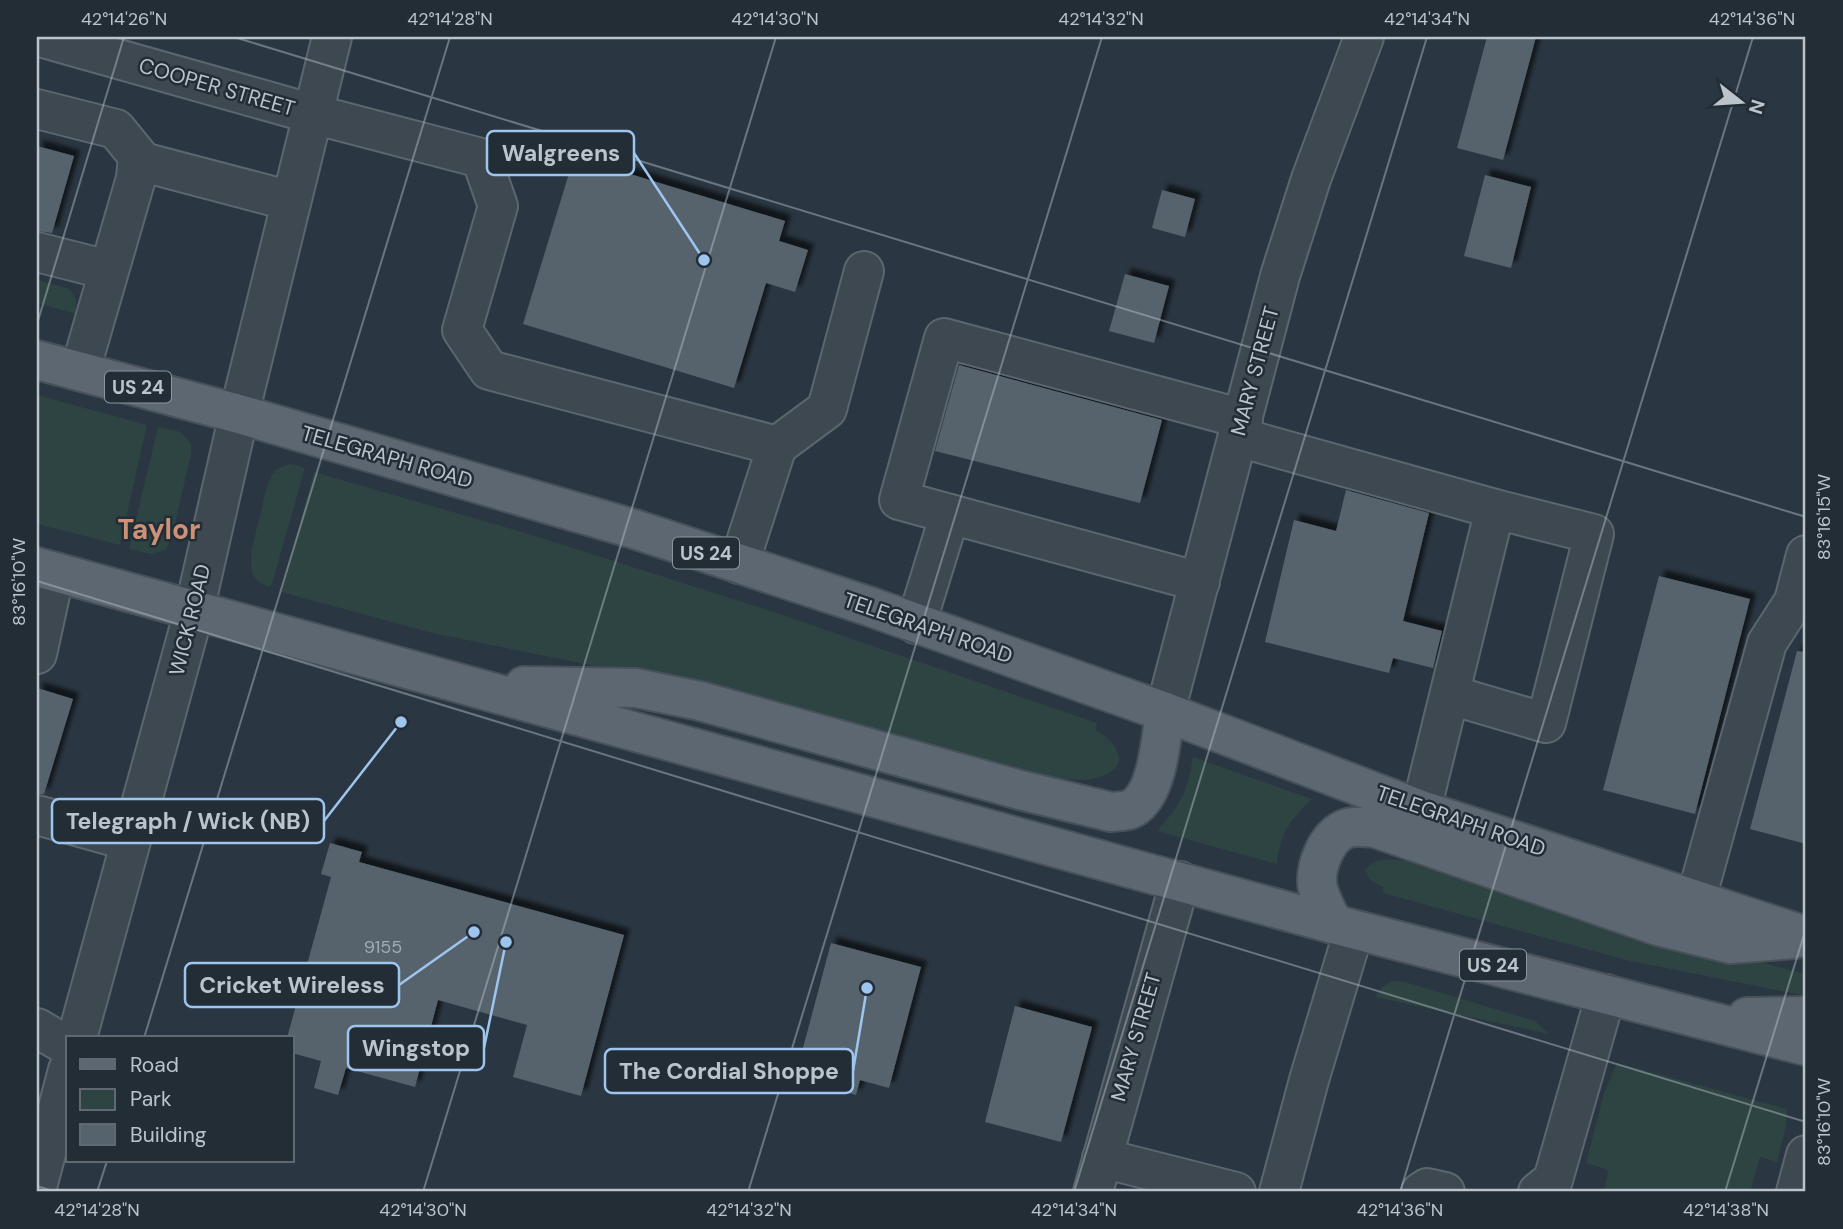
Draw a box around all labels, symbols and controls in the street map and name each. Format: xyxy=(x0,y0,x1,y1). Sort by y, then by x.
text: 42°14'26"N xyxy=(81,7,167,31)
text: 42°14'28"N xyxy=(407,7,493,31)
text: 42°14'30"N xyxy=(731,7,819,31)
text: 42°14'32"N xyxy=(1058,7,1144,31)
text: 42°14'34"N xyxy=(1384,7,1470,31)
text: 42°14'36"N xyxy=(1709,7,1795,31)
street label: COOPER STREET xyxy=(136,51,299,123)
north arrow xyxy=(1706,66,1776,136)
text: N xyxy=(1743,97,1771,117)
callout: Walgreens xyxy=(487,131,634,175)
text: Walgreens xyxy=(502,138,620,168)
street label: MARY STREET xyxy=(1224,303,1286,439)
road number: US 24 xyxy=(105,372,171,402)
street label: TELEGRAPH ROAD xyxy=(298,419,476,495)
text: 83°16'15"W xyxy=(1812,474,1836,560)
district label: Taylor xyxy=(117,511,201,548)
text: 83°16'10"W xyxy=(7,538,31,626)
road number: US 24 xyxy=(673,538,739,568)
street label: WICK ROAD xyxy=(163,561,217,679)
street label: TELEGRAPH ROAD xyxy=(840,586,1016,670)
street label: TELEGRAPH ROAD xyxy=(1373,779,1549,863)
callout: Telegraph / Wick (NB) xyxy=(52,799,324,843)
text: Telegraph / Wick (NB) xyxy=(66,806,310,836)
house number: 9155 xyxy=(364,935,402,959)
road number: US 24 xyxy=(1460,950,1526,981)
callout: Cricket Wireless xyxy=(185,963,399,1007)
street label: MARY STREET xyxy=(1104,969,1168,1105)
text: Cricket Wireless xyxy=(199,970,385,1000)
callout: Wingstop xyxy=(348,1026,484,1070)
text: Wingstop xyxy=(362,1033,470,1063)
legend xyxy=(66,1036,294,1162)
callout: The Cordial Shoppe xyxy=(605,1049,853,1093)
text: Road xyxy=(130,1051,179,1079)
text: The Cordial Shoppe xyxy=(619,1056,839,1086)
text: 83°16'10"W xyxy=(1812,1078,1836,1166)
text: Park xyxy=(130,1085,172,1113)
text: Building xyxy=(130,1121,207,1149)
text: 42°14'28"N xyxy=(54,1198,140,1222)
text: 42°14'30"N xyxy=(379,1198,467,1222)
text: 42°14'32"N xyxy=(706,1198,792,1222)
text: 42°14'34"N xyxy=(1031,1198,1117,1222)
text: 42°14'36"N xyxy=(1357,1198,1443,1222)
text: 42°14'38"N xyxy=(1683,1198,1769,1222)

